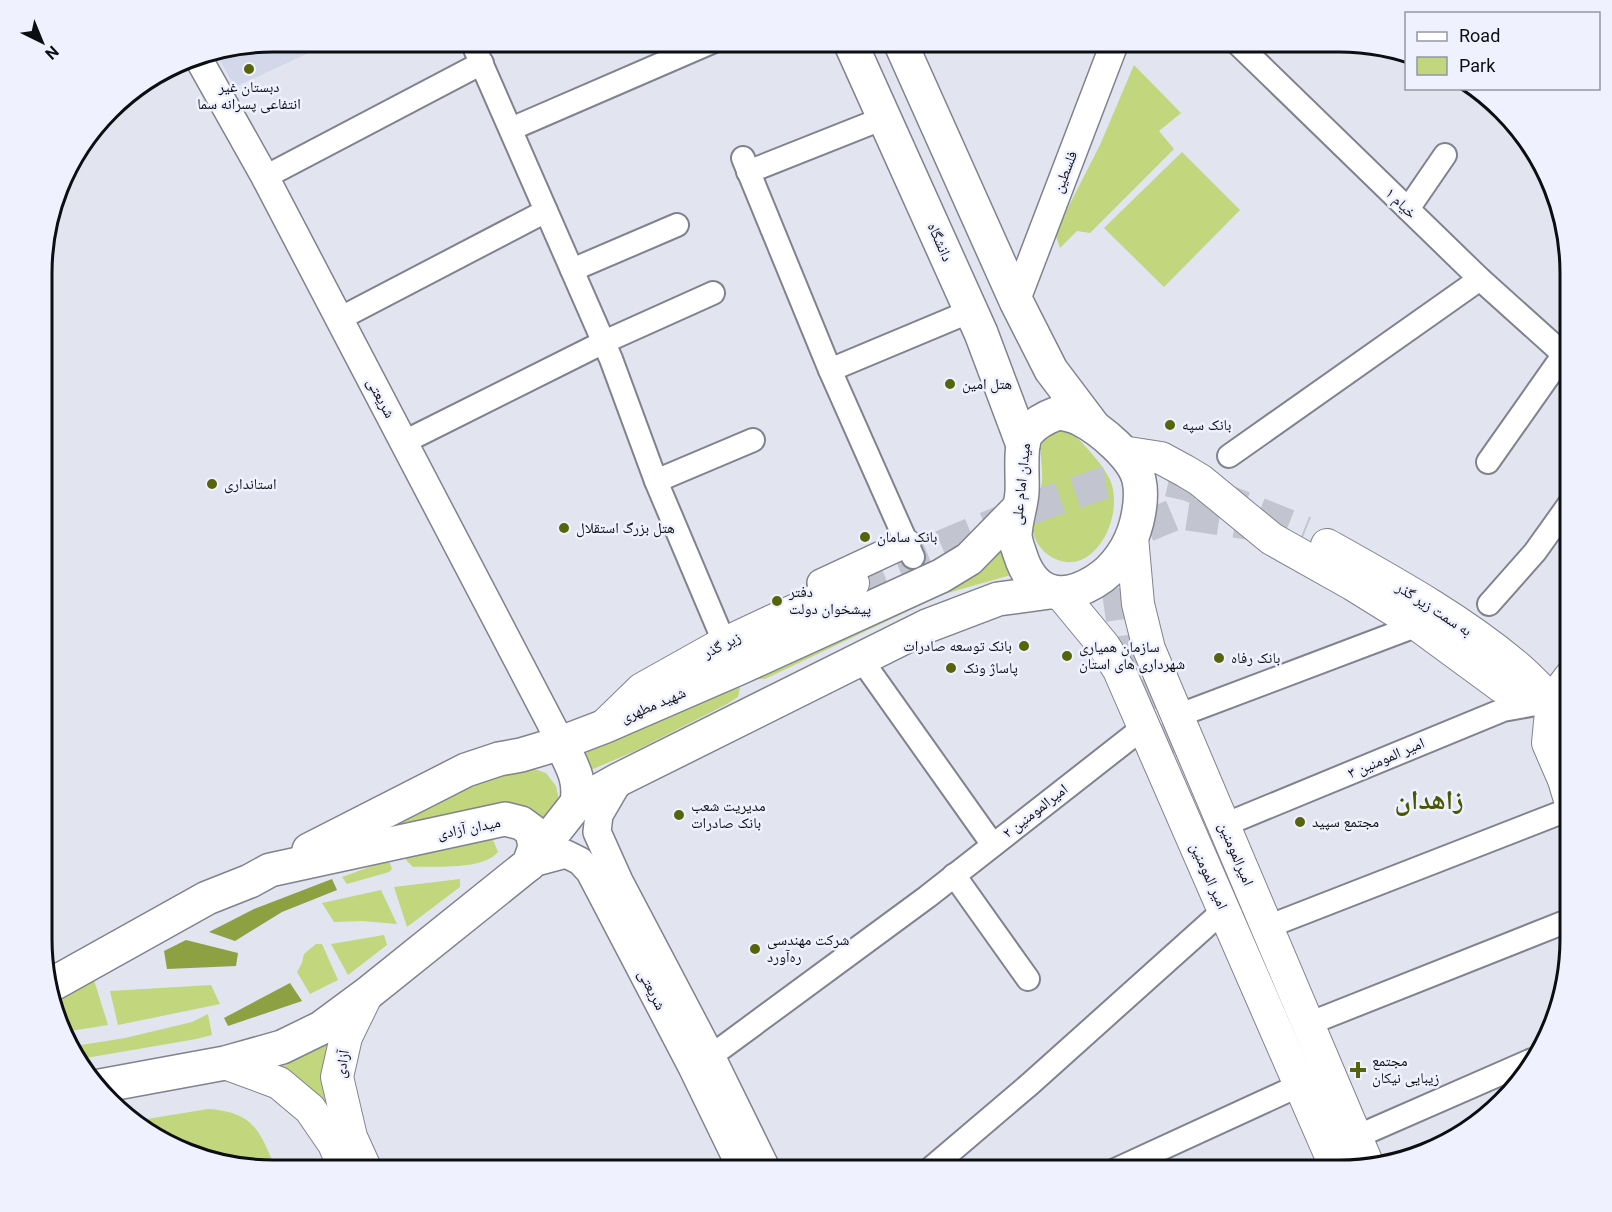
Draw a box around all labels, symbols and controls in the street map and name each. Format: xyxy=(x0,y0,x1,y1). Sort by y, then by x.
north arrow xyxy=(12,12,72,72)
legend xyxy=(1405,12,1600,90)
text: Road xyxy=(1459,25,1500,46)
text: N xyxy=(41,42,62,63)
text: Park xyxy=(1459,55,1496,76)
marker: دبستان غیر انتفاعی پسرانه سما xyxy=(242,62,256,76)
place label: دبستان غیر انتفاعی پسرانه سما xyxy=(197,78,301,114)
street label: فلسطین xyxy=(1049,148,1082,196)
street label: خیام ۱ xyxy=(1381,184,1421,223)
street label: دانشگاه xyxy=(924,220,956,264)
street label: شریعتی xyxy=(362,375,399,422)
place label: هتل امین xyxy=(962,375,1012,394)
marker: هتل امین xyxy=(943,377,957,391)
place label: بانک سپه xyxy=(1182,416,1231,434)
marker: بانک سپه xyxy=(1163,418,1177,432)
street label: میدان امام علی xyxy=(1008,442,1035,526)
place label: استانداری xyxy=(224,475,277,494)
marker: استانداری xyxy=(205,477,219,491)
place label: هتل بزرگ استقلال xyxy=(576,519,675,538)
marker: هتل بزرگ استقلال xyxy=(557,521,571,535)
place label: بانک سامان xyxy=(877,528,938,547)
marker: بانک سامان xyxy=(858,530,872,544)
street label: به سمت زیر گذر xyxy=(1392,577,1475,640)
place label: دفتر پیشخوان دولت xyxy=(788,583,871,619)
marker: دفتر پیشخوان دولت xyxy=(770,594,784,608)
street label: زیر گذر xyxy=(699,628,744,663)
place label: بانک توسعه صادرات xyxy=(903,637,1012,655)
place label: سازمان همیاری شهرداری های استان xyxy=(1079,638,1185,674)
marker: بانک توسعه صادرات xyxy=(1017,639,1031,653)
marker: سازمان همیاری شهرداری های استان xyxy=(1060,649,1074,663)
place label: بانک رفاه xyxy=(1231,649,1280,667)
marker: بانک رفاه xyxy=(1212,651,1226,665)
place label: پاساژ ونک xyxy=(963,659,1018,677)
marker: پاساژ ونک xyxy=(944,661,958,675)
street label: شهید مطهری xyxy=(618,683,689,728)
street label: امیر المومنین ۳ xyxy=(1345,734,1427,783)
street label: امیرالمومنین ۲ xyxy=(999,780,1072,843)
district label: زاهدان xyxy=(1395,784,1463,816)
place label: مدیریت شعب بانک صادرات xyxy=(691,797,766,832)
marker: مدیریت شعب بانک صادرات xyxy=(672,808,686,822)
street label: میدان آزادی xyxy=(436,813,502,844)
place label: مجتمع سپید xyxy=(1312,813,1379,832)
marker: مجتمع سپید xyxy=(1293,815,1307,829)
street label: امیرالمومنین xyxy=(1214,820,1257,889)
street label: امیر المومنین xyxy=(1185,840,1232,912)
place label: شرکت مهندسی ره‌آورد xyxy=(767,931,849,966)
marker: شرکت مهندسی ره‌آورد xyxy=(748,942,762,956)
street label: شریعتی xyxy=(633,967,670,1014)
street label: آزادی xyxy=(331,1048,354,1079)
place label: مجتمع زیبایی نیکان xyxy=(1372,1052,1439,1088)
marker: مجتمع زیبایی نیکان xyxy=(1349,1061,1367,1079)

